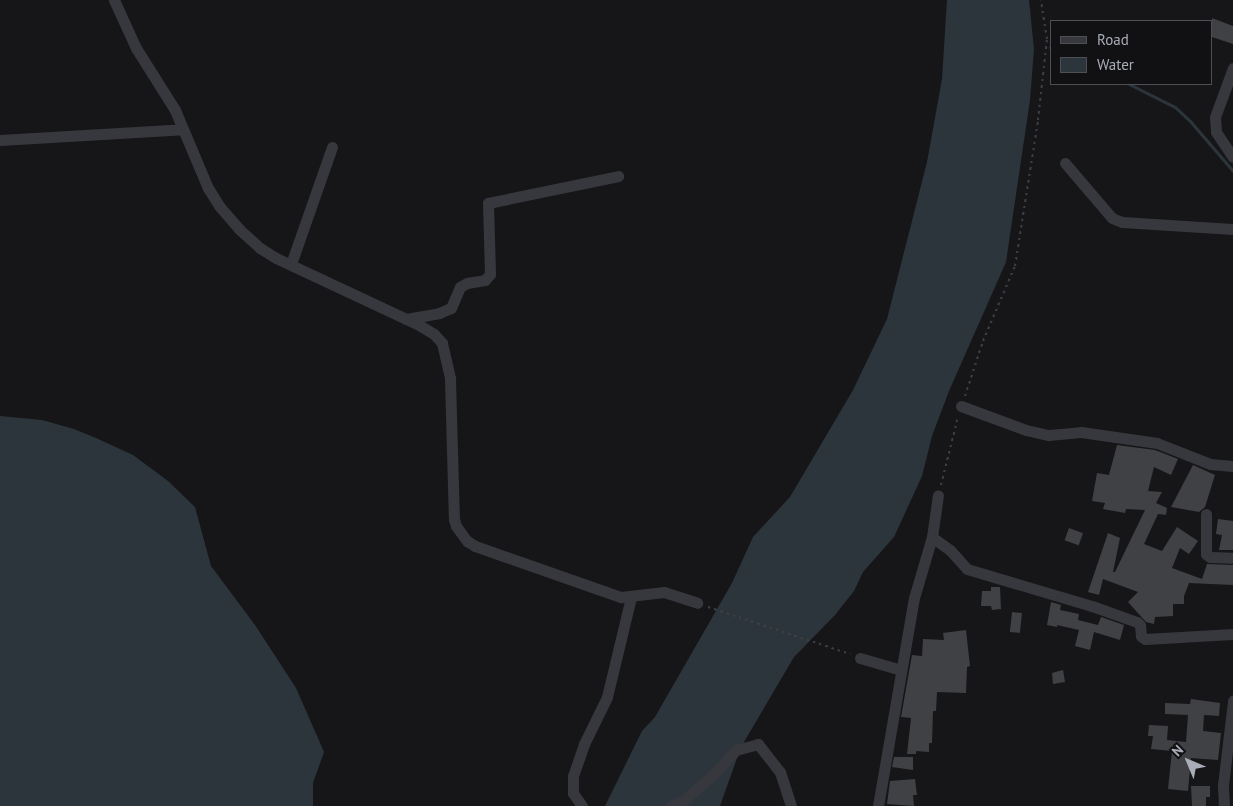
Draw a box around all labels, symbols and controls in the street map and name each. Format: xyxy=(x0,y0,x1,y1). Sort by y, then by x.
legend xyxy=(1050,20,1213,85)
text: Road xyxy=(1097,30,1129,49)
text: Water xyxy=(1097,55,1134,74)
north arrow xyxy=(1163,736,1213,786)
text: N xyxy=(1168,741,1187,760)

